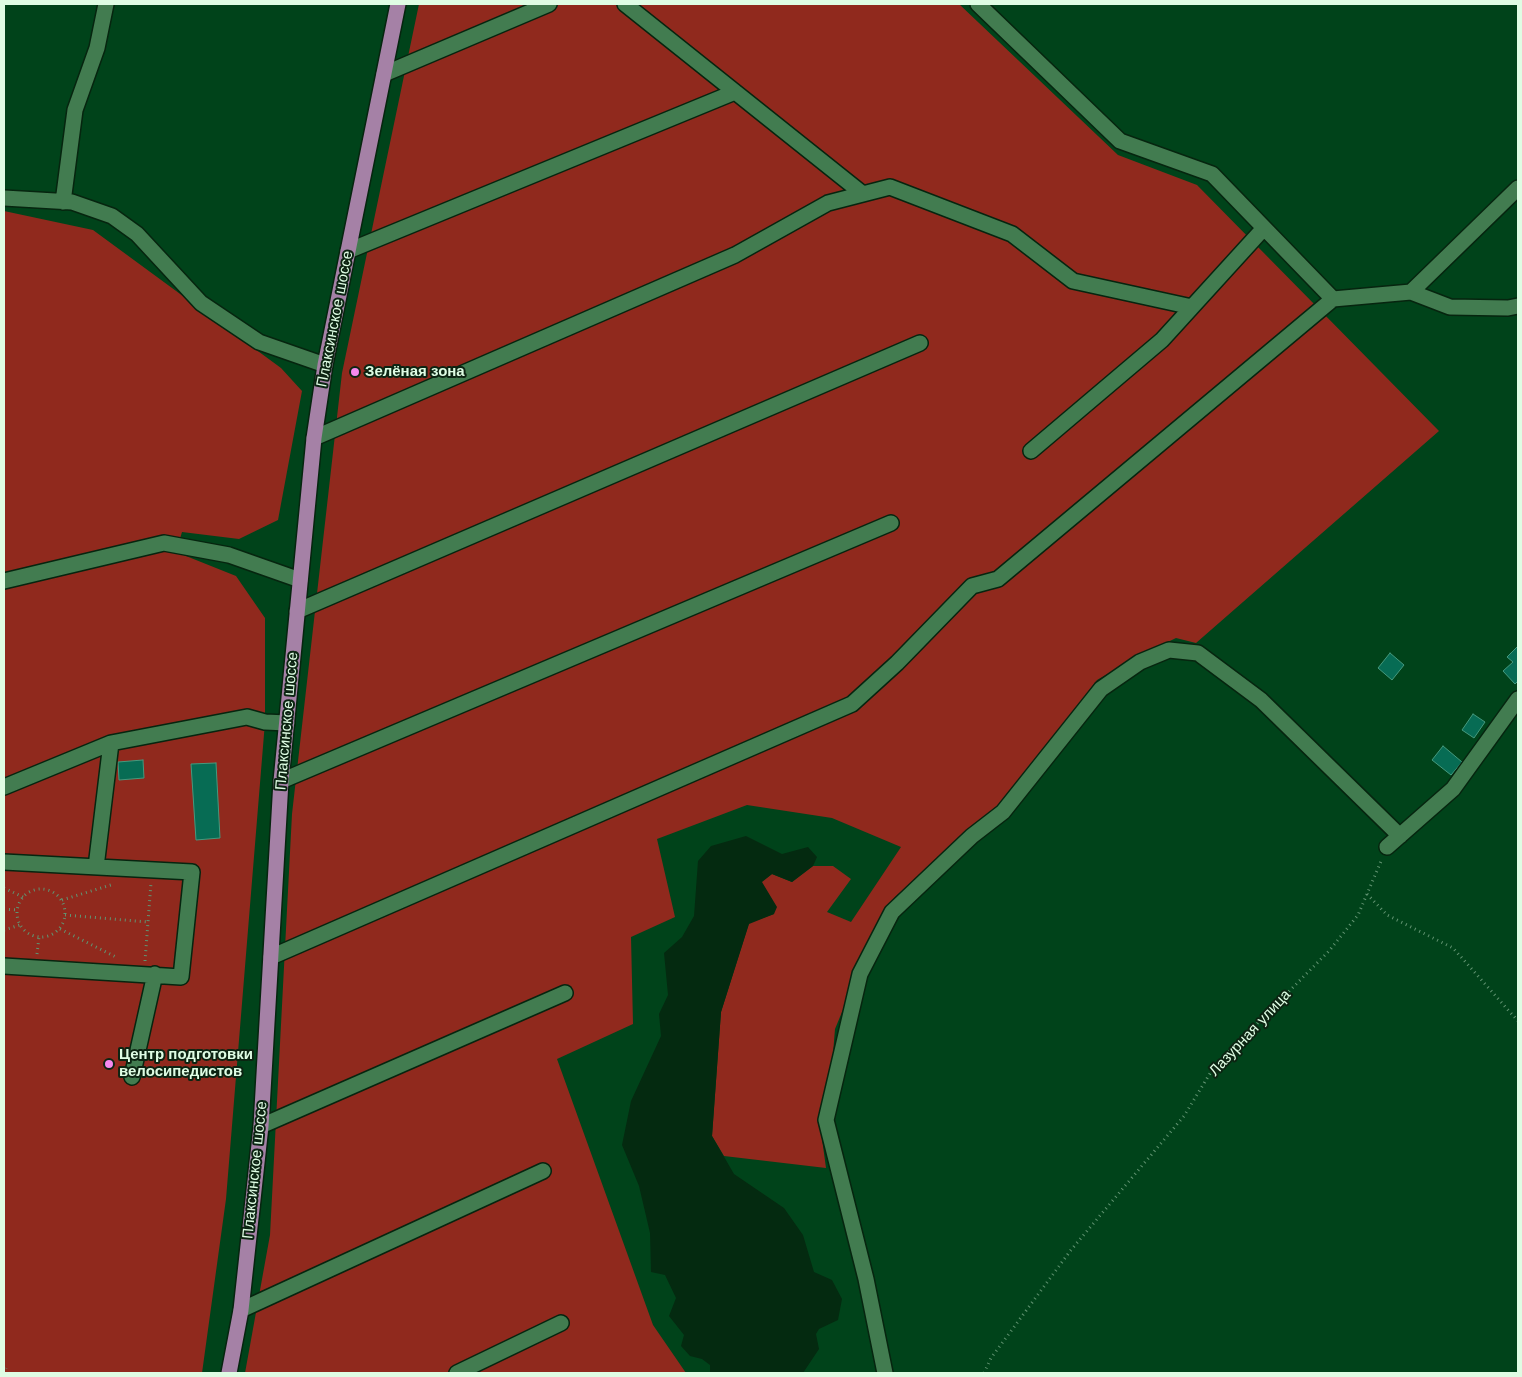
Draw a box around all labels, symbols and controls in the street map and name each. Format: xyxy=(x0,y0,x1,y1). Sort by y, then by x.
street label: Плаксинское шоссе xyxy=(313,249,357,389)
place label: Зелёная зона xyxy=(365,363,465,381)
marker: Зелёная зона xyxy=(349,366,361,378)
street label: Плаксинское шоссе xyxy=(272,651,302,791)
street label: Лазурная улица xyxy=(1205,986,1295,1080)
place label: Центр подготовки велосипедистов xyxy=(119,1046,253,1081)
marker: Центр подготовки велосипедистов xyxy=(103,1058,115,1070)
street label: Плаксинское шоссе xyxy=(239,1100,271,1240)

